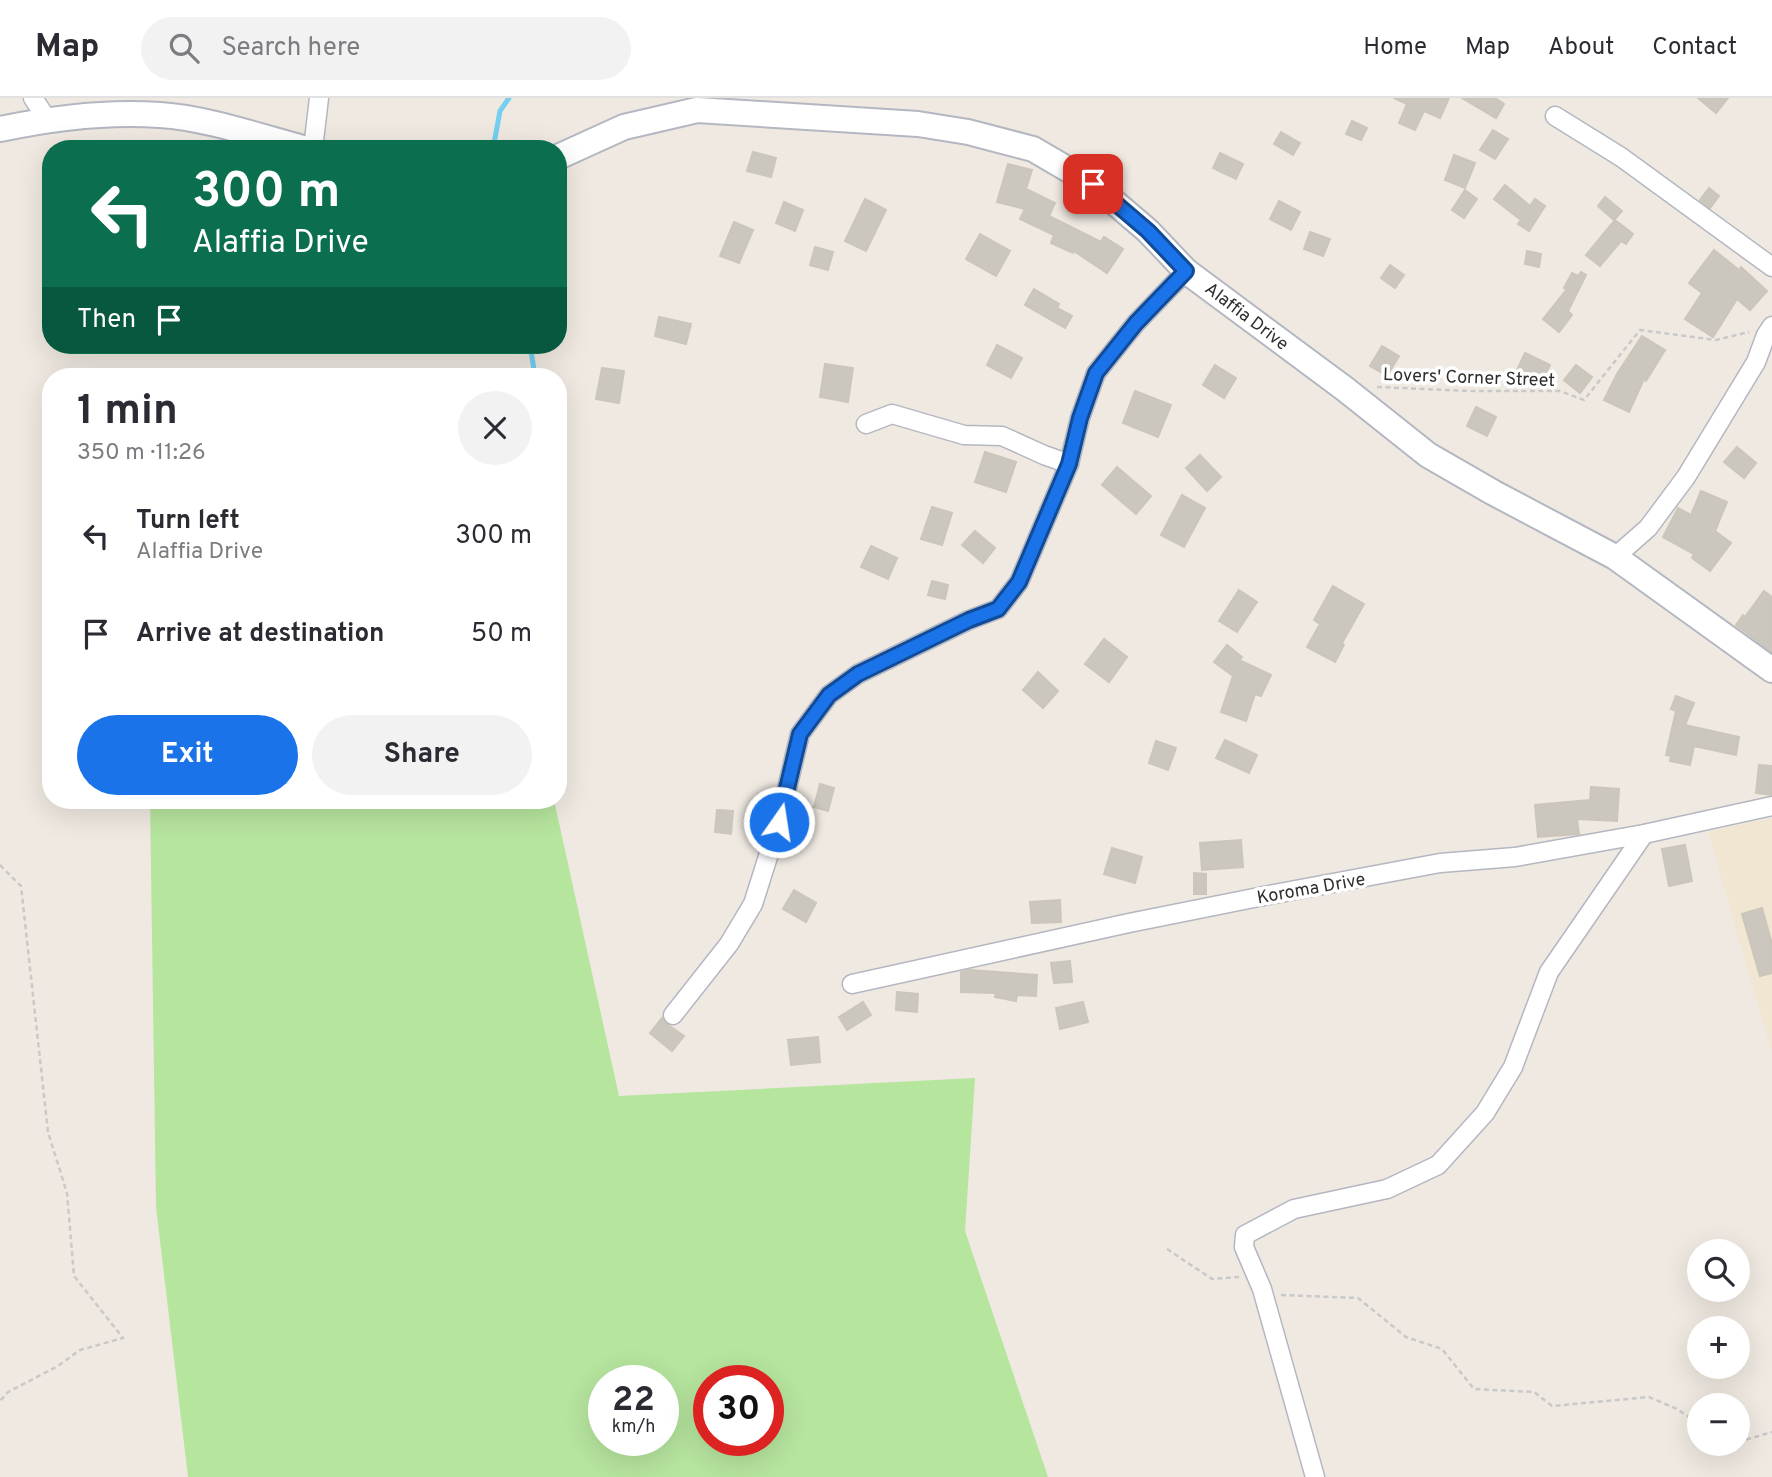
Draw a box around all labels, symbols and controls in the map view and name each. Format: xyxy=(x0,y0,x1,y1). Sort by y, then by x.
search box xyxy=(141,17,631,80)
text: Map xyxy=(35,27,99,69)
icon: search xyxy=(165,29,203,67)
text: Search here xyxy=(221,32,360,65)
text: Home xyxy=(1363,33,1427,63)
text: Map xyxy=(1465,33,1510,63)
text: About xyxy=(1548,33,1614,63)
text: Contact xyxy=(1652,33,1737,63)
pin xyxy=(1063,154,1123,214)
text: 300 m xyxy=(192,163,340,225)
icon: arrive xyxy=(1074,165,1112,203)
icon: left xyxy=(77,168,168,259)
text: Alaffia Drive xyxy=(192,224,369,264)
street label: Alaffia Drive xyxy=(1199,278,1293,356)
icon: arrive xyxy=(150,301,188,339)
text: Then xyxy=(77,304,136,337)
street label: Lovers' Corner Street xyxy=(1383,364,1555,393)
text: 1 min xyxy=(77,386,178,439)
button: close xyxy=(458,391,532,465)
text: 350 m · 11:26 xyxy=(77,439,206,468)
text: Turn left xyxy=(136,505,240,538)
icon: left xyxy=(77,517,115,555)
text: 300 m xyxy=(455,520,532,553)
text: Alaffia Drive xyxy=(136,538,263,567)
icon: arrive xyxy=(77,615,115,653)
text: Arrive at destination xyxy=(136,618,384,651)
text: 50 m xyxy=(471,618,532,651)
button: Exit xyxy=(77,715,298,795)
button: Share xyxy=(312,715,532,795)
position arrow xyxy=(742,785,816,859)
street label: Koroma Drive xyxy=(1255,869,1367,910)
map controls xyxy=(1687,1239,1750,1456)
button: search xyxy=(1687,1239,1750,1302)
button: + xyxy=(1687,1316,1750,1379)
speed limit sign: 30 xyxy=(693,1365,784,1456)
text: 22 xyxy=(612,1379,655,1423)
button: − xyxy=(1687,1393,1750,1456)
text: km/h xyxy=(612,1416,655,1439)

